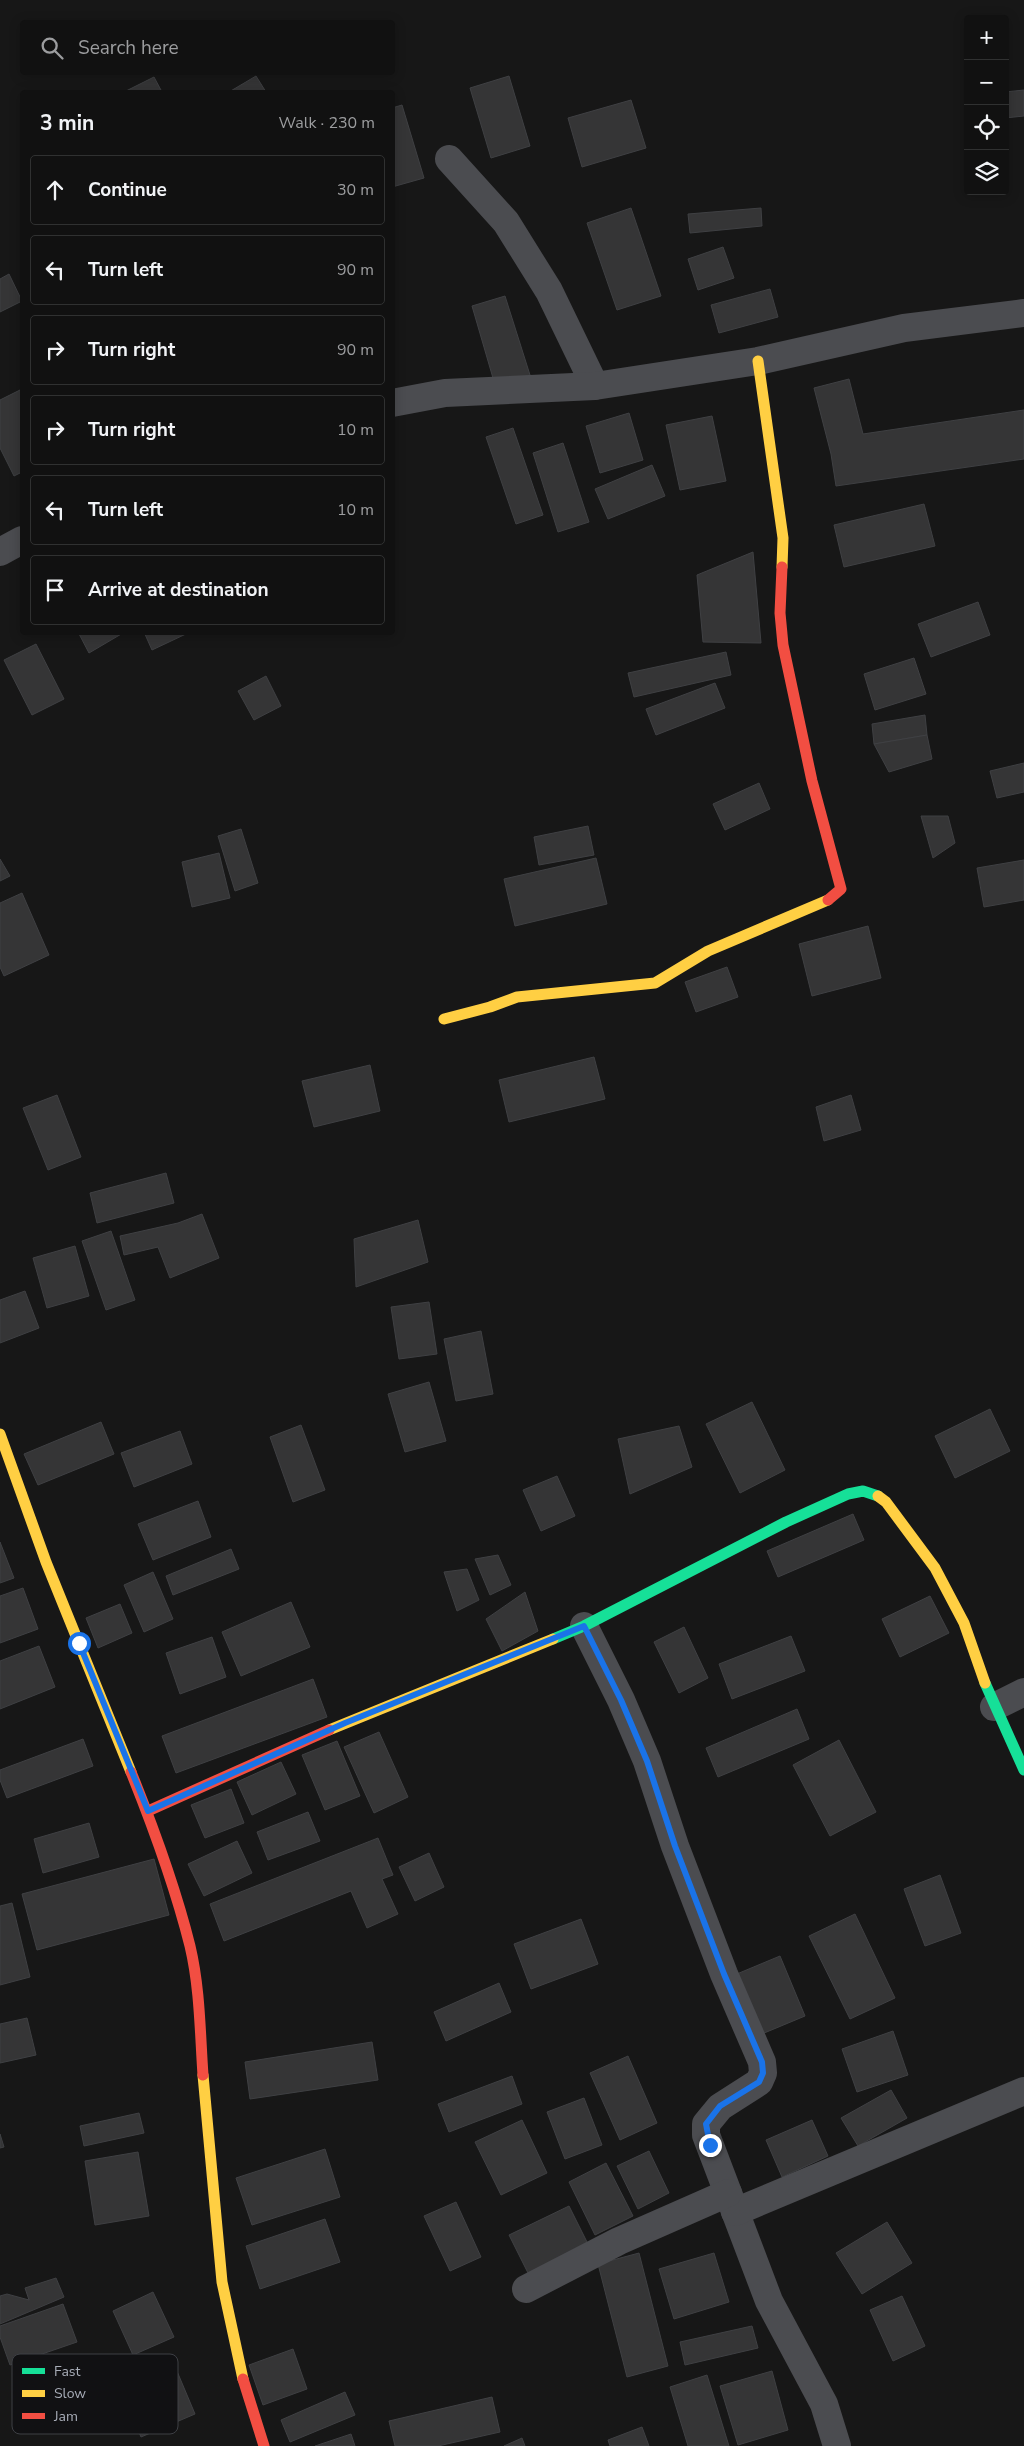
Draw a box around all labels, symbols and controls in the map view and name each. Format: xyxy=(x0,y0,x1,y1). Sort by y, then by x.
map controls xyxy=(964,15,1009,195)
button: + xyxy=(964,15,1009,60)
search box xyxy=(20,20,395,75)
icon: search xyxy=(38,34,66,62)
text: Search here xyxy=(78,35,179,61)
button: − xyxy=(964,60,1009,105)
button: locate xyxy=(964,105,1009,150)
text: 3 min xyxy=(40,109,94,137)
text: Walk · 230 m xyxy=(279,112,375,134)
button: layers xyxy=(964,150,1009,195)
icon: ahead xyxy=(41,176,69,204)
text: Continue xyxy=(88,177,167,203)
text: 30 m xyxy=(337,179,374,201)
icon: left xyxy=(41,256,69,284)
text: Turn left xyxy=(88,257,163,283)
text: 90 m xyxy=(337,259,374,281)
icon: right xyxy=(41,336,69,364)
text: Turn right xyxy=(88,337,175,363)
text: 90 m xyxy=(337,339,374,361)
icon: right xyxy=(41,416,69,444)
text: Turn right xyxy=(88,417,175,443)
text: 10 m xyxy=(337,419,374,441)
icon: left xyxy=(41,496,69,524)
text: Turn left xyxy=(88,497,163,523)
text: 10 m xyxy=(337,499,374,521)
icon: arrive xyxy=(41,576,69,604)
text: Arrive at destination xyxy=(88,577,269,603)
route start xyxy=(68,1632,91,1655)
route end xyxy=(699,2134,722,2157)
legend xyxy=(12,2354,178,2434)
text: Fast xyxy=(54,2362,80,2381)
text: Slow xyxy=(54,2384,86,2403)
text: Jam xyxy=(53,2407,78,2426)

